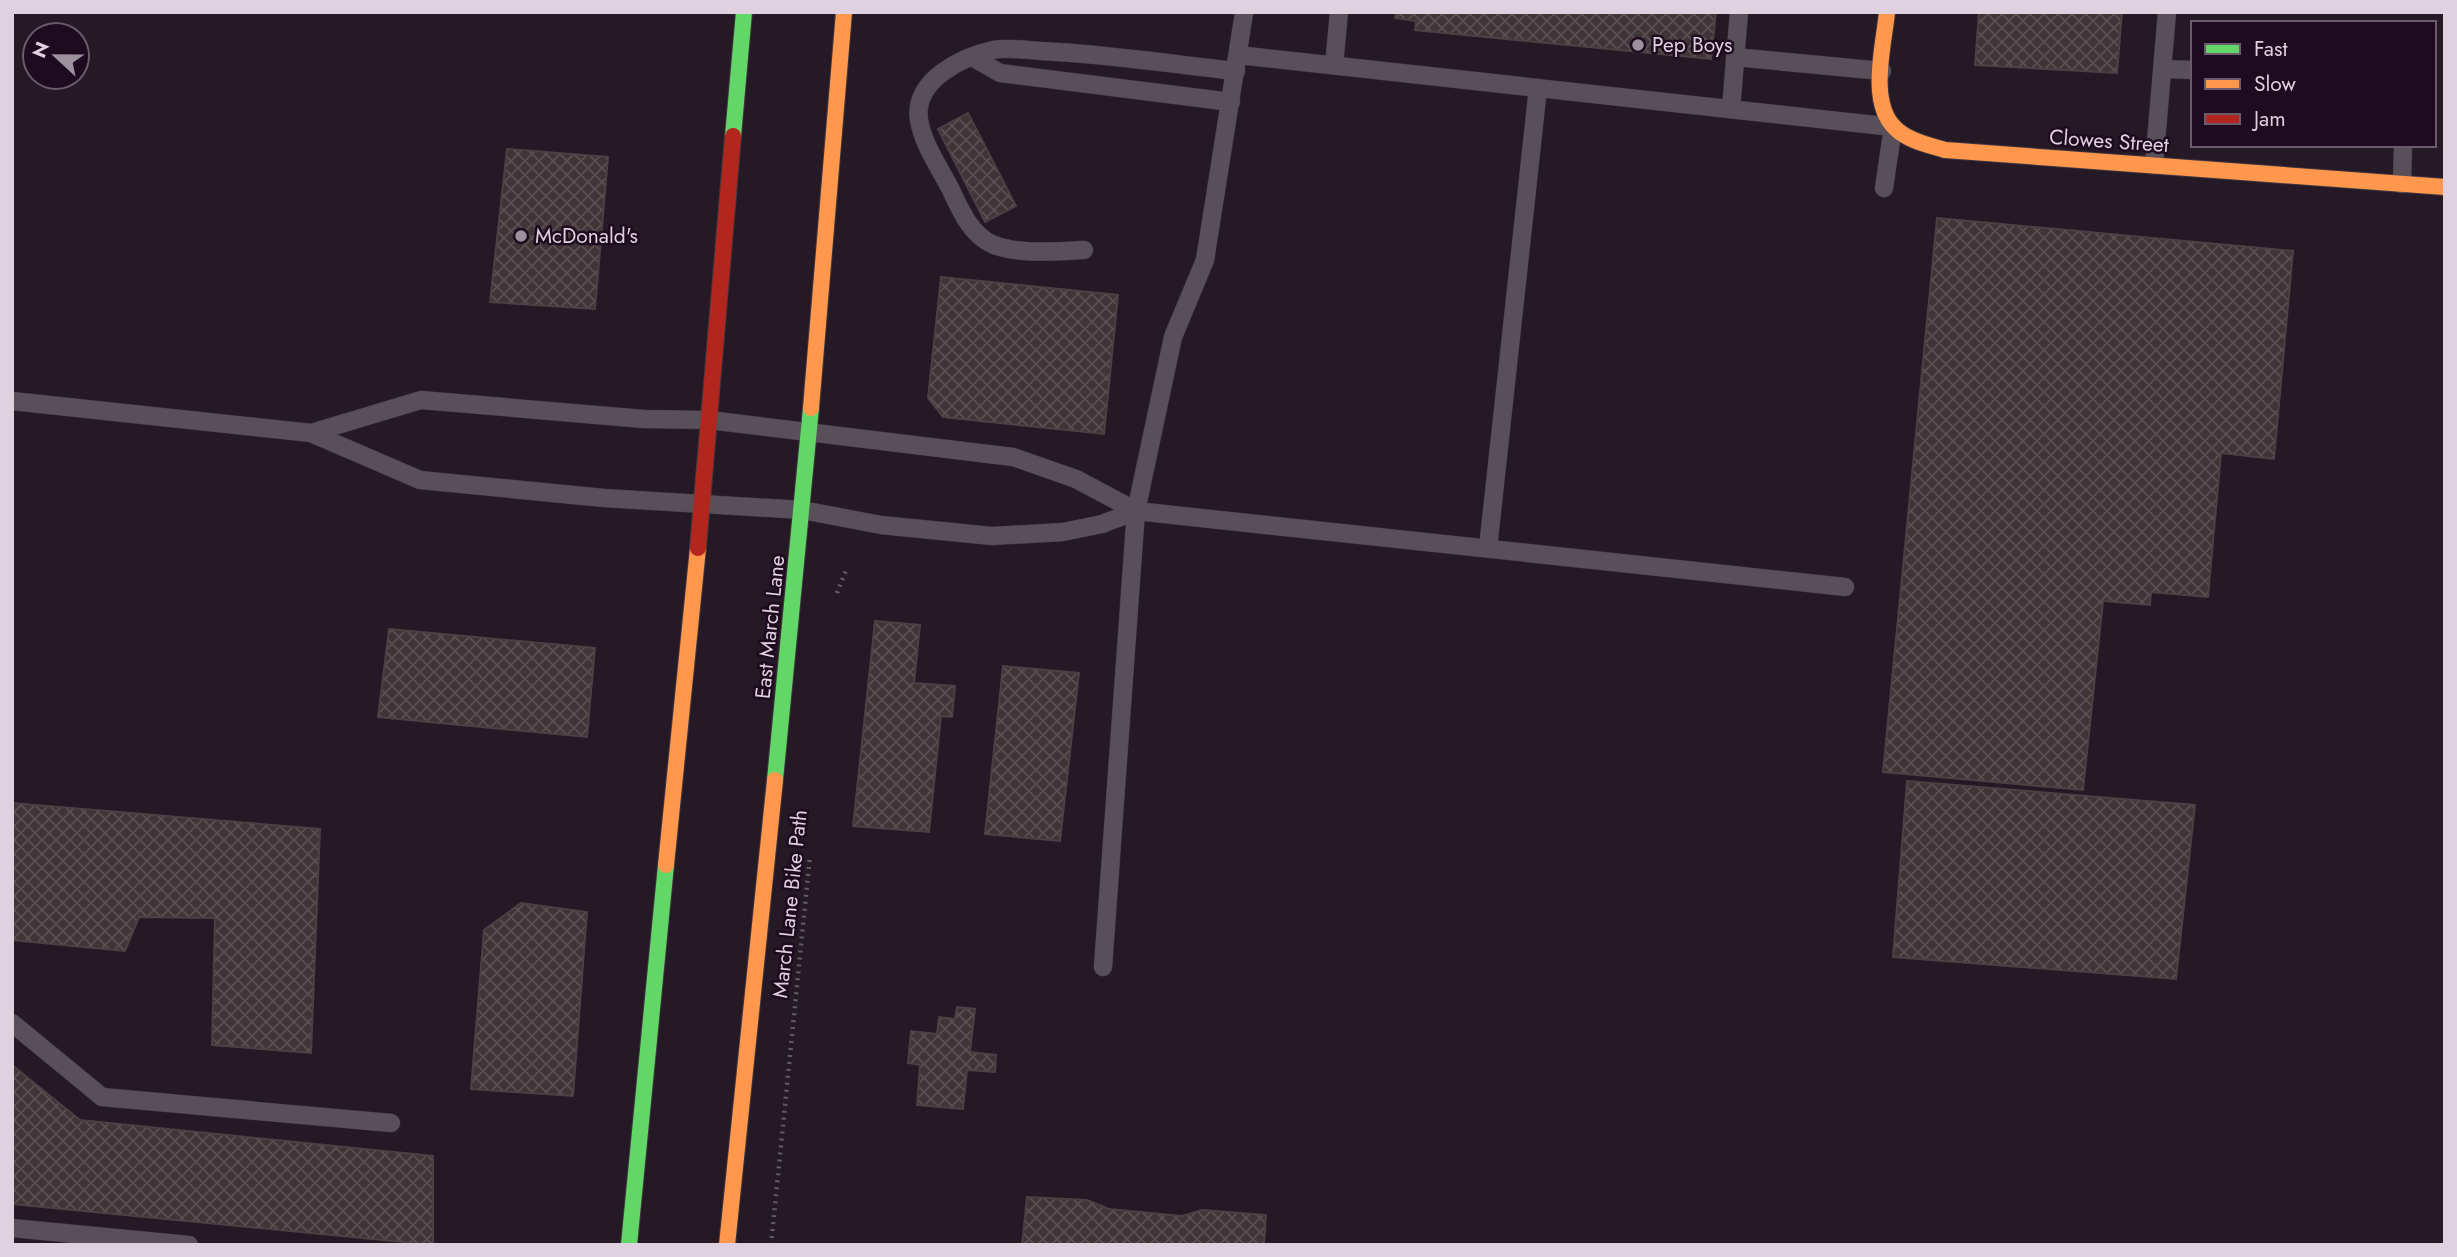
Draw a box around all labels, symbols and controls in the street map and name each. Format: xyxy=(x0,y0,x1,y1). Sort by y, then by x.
north arrow xyxy=(21,21,91,91)
legend xyxy=(2191,21,2436,147)
place label: Pep Boys xyxy=(1652,30,1733,60)
text: Fast xyxy=(2254,34,2287,64)
marker: Pep Boys xyxy=(1630,37,1646,53)
text: N xyxy=(25,38,56,62)
text: Slow xyxy=(2254,69,2296,99)
text: Jam xyxy=(2251,104,2286,134)
street label: Clowes Street xyxy=(2048,122,2170,160)
place label: McDonald's xyxy=(535,221,638,251)
marker: McDonald's xyxy=(513,228,529,244)
street label: East March Lane xyxy=(748,554,792,700)
street label: March Lane Bike Path xyxy=(765,808,815,1000)

